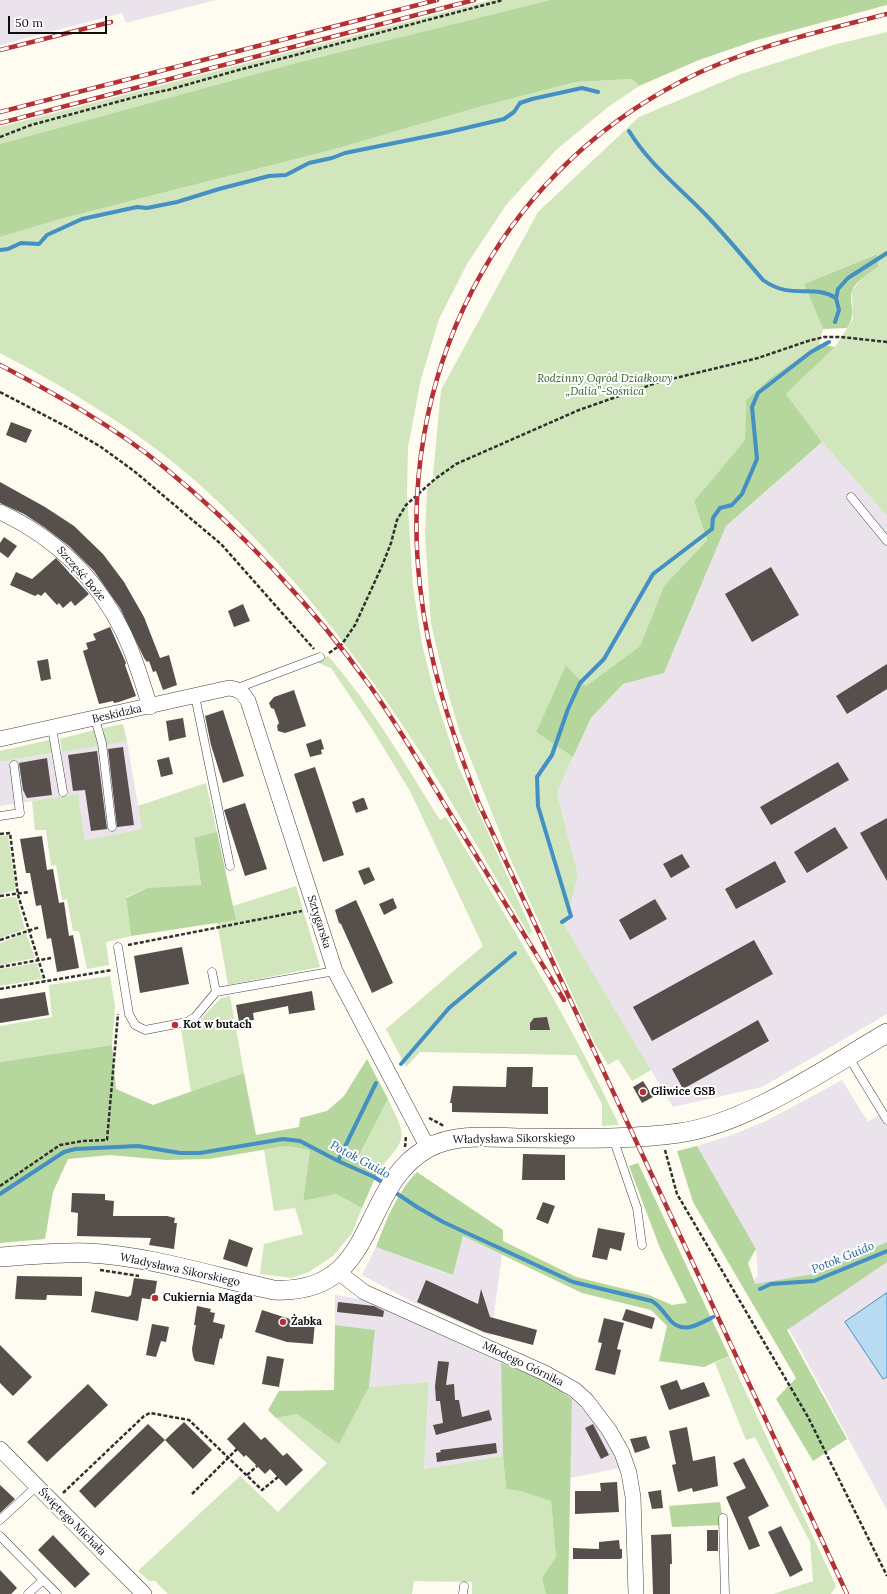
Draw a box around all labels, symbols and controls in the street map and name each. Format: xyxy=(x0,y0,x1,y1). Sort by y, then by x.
scale bar xyxy=(10,8,109,34)
text: 50 m xyxy=(15,15,43,30)
park label: Rodzinny Ogród Działkowy „Dalia”-Sośnica xyxy=(537,372,673,398)
street label: Szczęść Boże xyxy=(54,544,108,604)
street label: Beskidzka xyxy=(91,702,143,726)
street label: Sztygarska xyxy=(304,894,334,950)
place label: Kot w butach xyxy=(183,1018,252,1032)
marker: Kot w butach xyxy=(170,1020,180,1030)
place label: Gliwice GSB xyxy=(651,1085,715,1099)
marker: Gliwice GSB xyxy=(638,1087,648,1097)
street label: Władysława Sikorskiego xyxy=(453,1131,575,1147)
water label: Potok Guido xyxy=(327,1138,393,1182)
water label: Potok Guido xyxy=(810,1239,876,1277)
street label: Władysława Sikorskiego xyxy=(119,1251,241,1289)
place label: Cukiernia Magda xyxy=(163,1291,253,1305)
marker: Cukiernia Magda xyxy=(150,1293,160,1303)
place label: Żabka xyxy=(291,1315,322,1329)
marker: Żabka xyxy=(278,1317,288,1327)
street label: Młodego Górnika xyxy=(480,1339,566,1389)
street label: Świętego Michała xyxy=(36,1486,108,1558)

